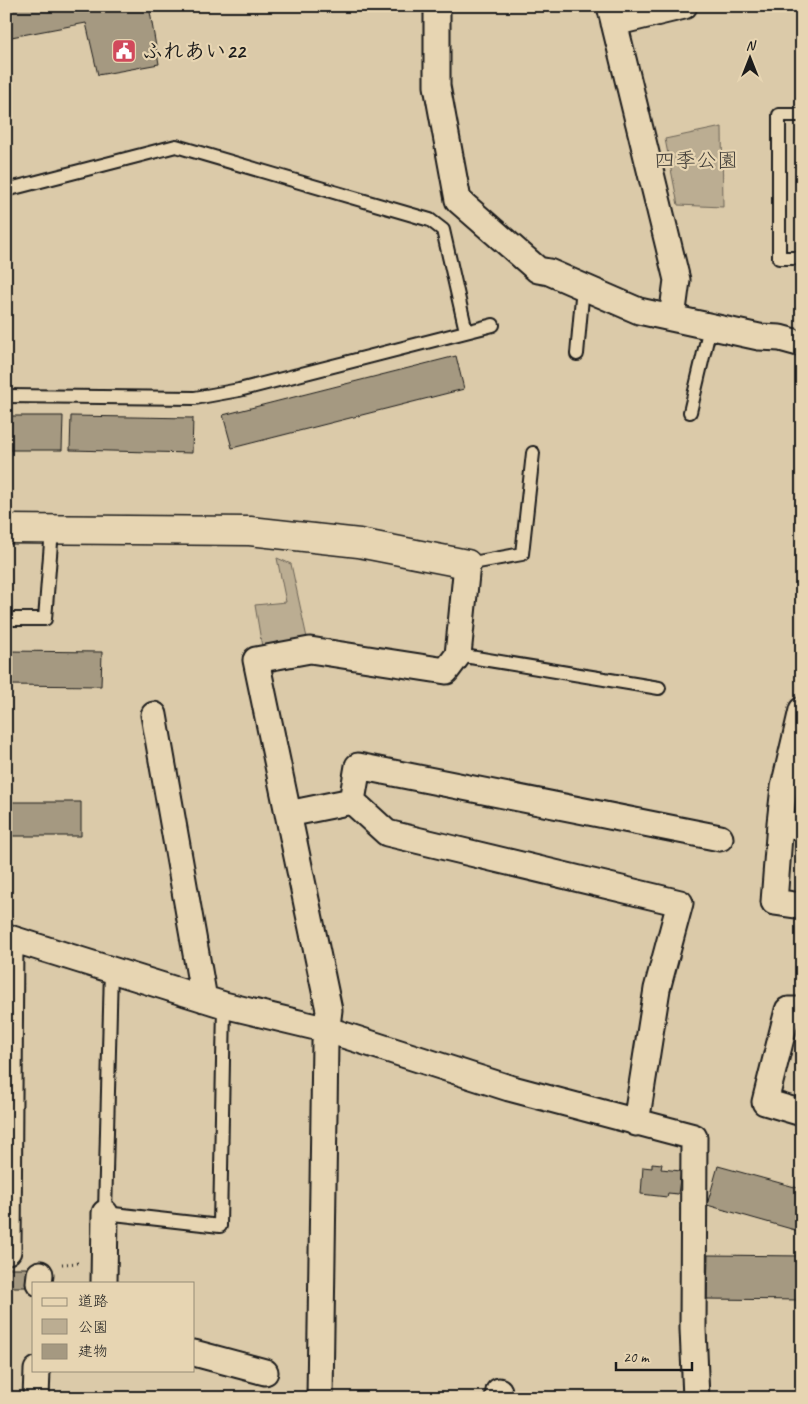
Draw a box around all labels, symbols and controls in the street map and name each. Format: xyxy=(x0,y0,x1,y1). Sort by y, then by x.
north arrow xyxy=(726,32,776,82)
text: N xyxy=(746,37,757,54)
public building icon: ふれあい22 xyxy=(111,38,137,64)
place label: ふれあい22 xyxy=(142,38,247,64)
park label: 四季公園 xyxy=(654,147,738,173)
legend xyxy=(32,1282,195,1372)
text: 道路 xyxy=(78,1292,108,1311)
text: 公園 xyxy=(78,1318,108,1337)
scale bar xyxy=(616,1339,692,1371)
text: 建物 xyxy=(78,1342,108,1361)
text: 20 m xyxy=(623,1348,650,1367)

